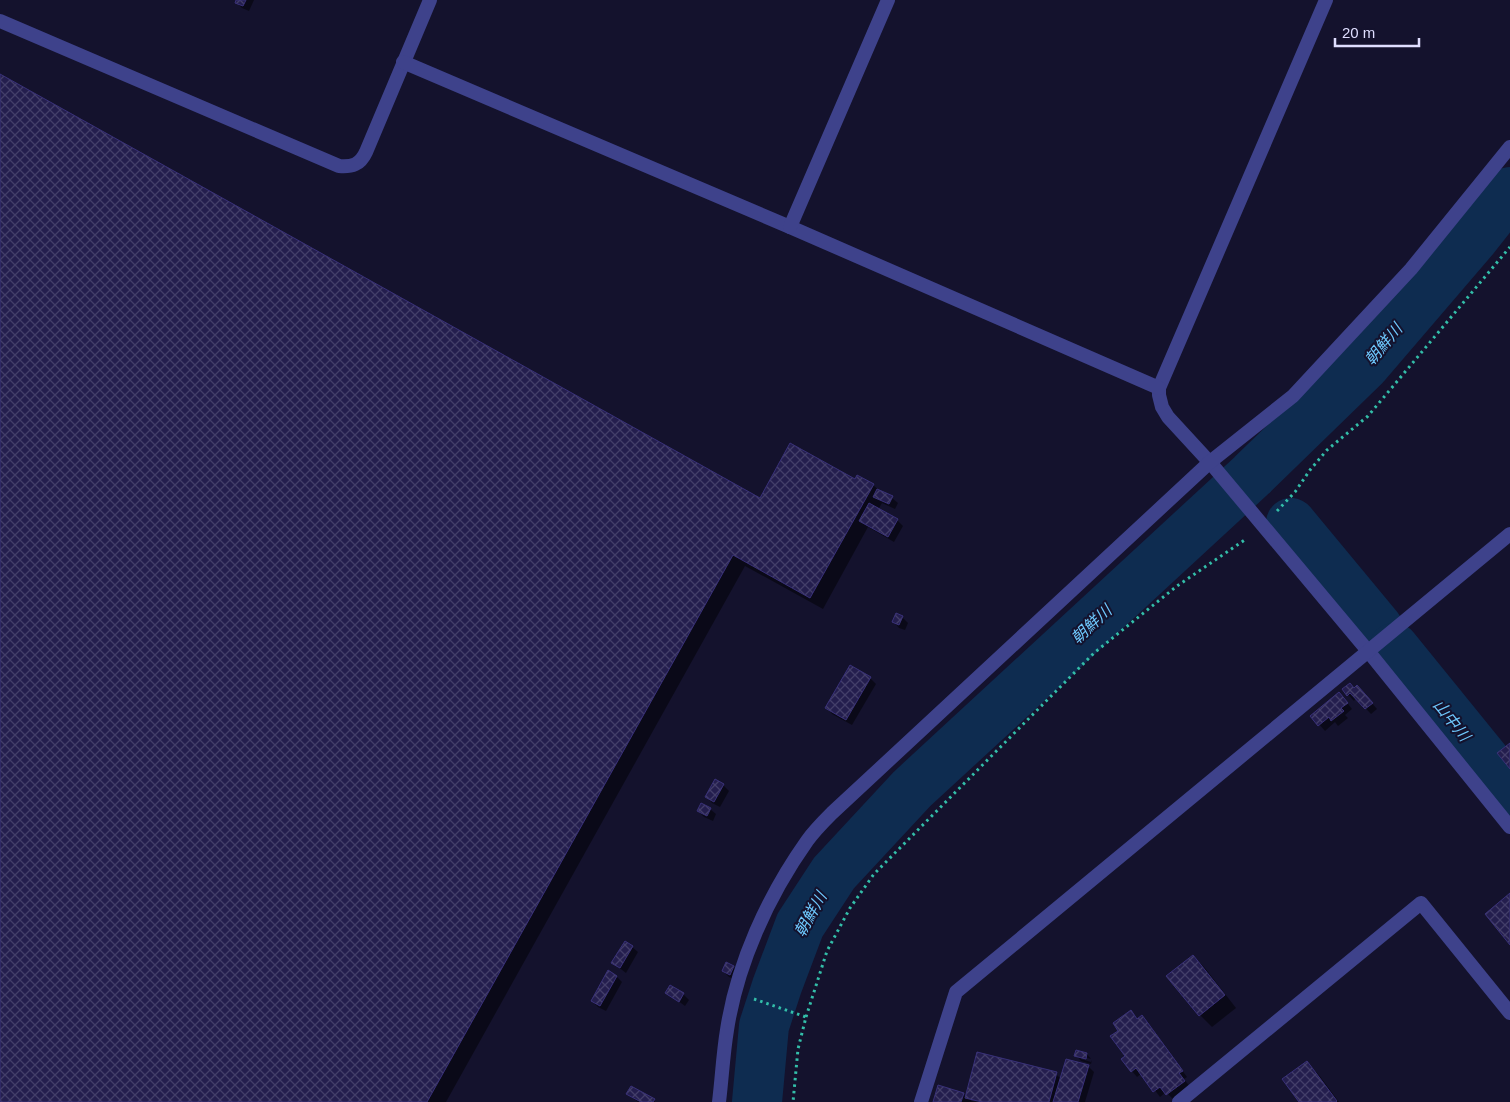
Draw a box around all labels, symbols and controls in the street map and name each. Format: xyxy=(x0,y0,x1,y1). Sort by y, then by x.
scale bar xyxy=(1335,15,1419,47)
text: 20 m xyxy=(1342,24,1375,41)
water label: 朝鮮川 xyxy=(1361,319,1407,368)
water label: 朝鮮川 xyxy=(1068,600,1116,647)
water label: 山中川 xyxy=(1430,696,1475,746)
water label: 朝鮮川 xyxy=(791,887,830,939)

